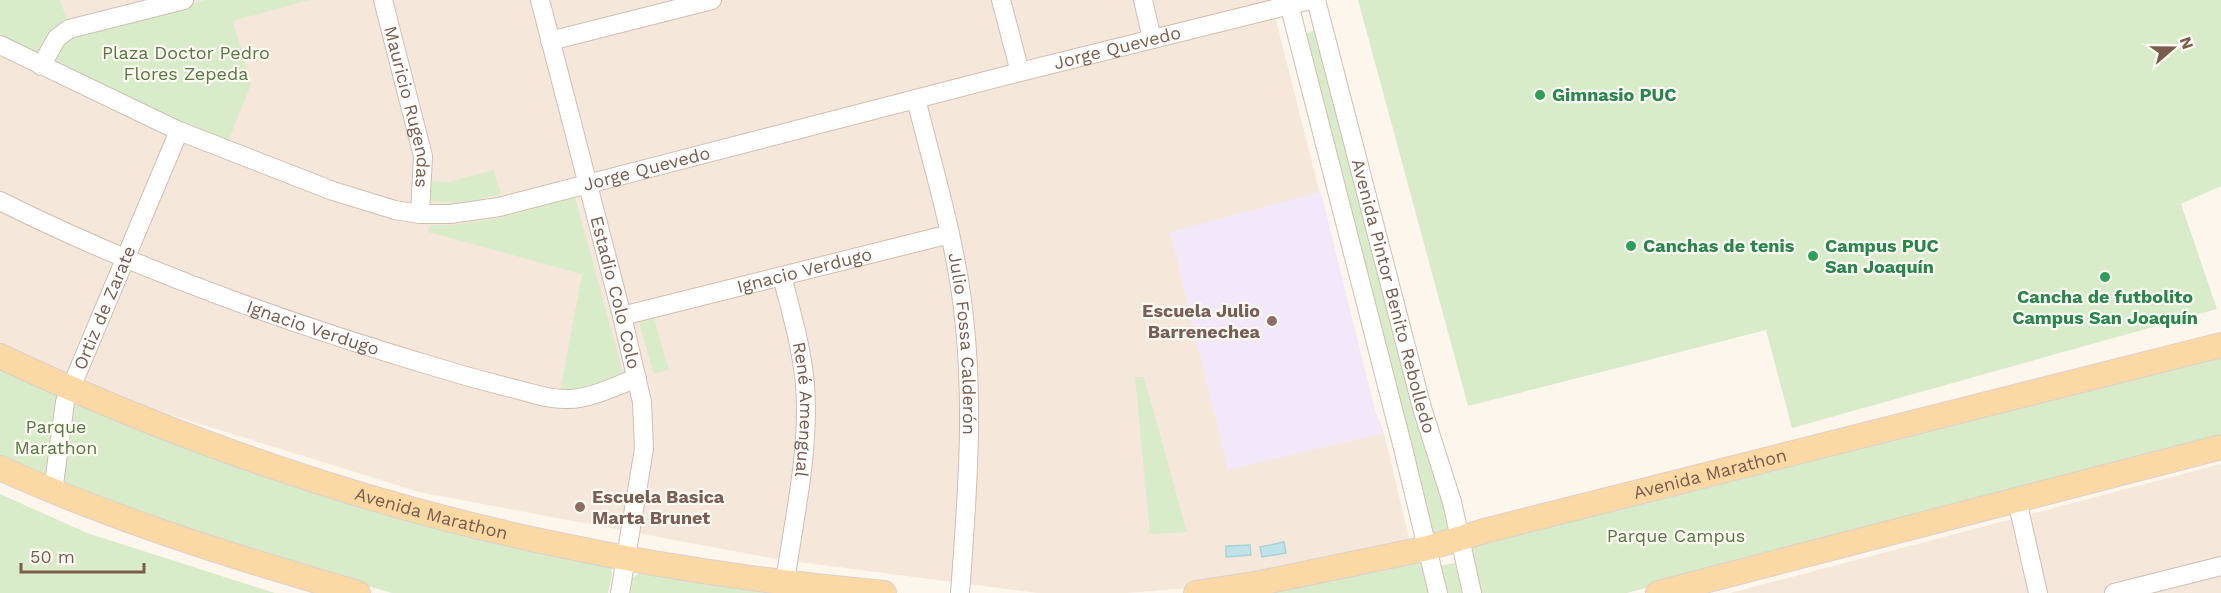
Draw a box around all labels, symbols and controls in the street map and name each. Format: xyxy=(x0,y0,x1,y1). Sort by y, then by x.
north arrow xyxy=(2143,18,2203,78)
street label: Jorge Quevedo xyxy=(1051,21,1183,73)
street label: Mauricio Rugendas xyxy=(380,24,434,188)
text: N xyxy=(2176,34,2198,52)
park label: Plaza Doctor Pedro Flores Zepeda xyxy=(102,42,270,84)
place label: Gimnasio PUC xyxy=(1552,84,1677,105)
marker: Gimnasio PUC xyxy=(1533,88,1547,102)
street label: Jorge Quevedo xyxy=(581,142,712,195)
street label: Avenida Pintor Benito Rebolledo xyxy=(1348,157,1440,436)
street label: Estadio Colo Colo xyxy=(586,214,645,371)
place label: Canchas de tenis xyxy=(1643,235,1795,256)
place label: Campus PUC San Joaquín xyxy=(1825,235,1939,277)
marker: Canchas de tenis xyxy=(1624,239,1638,253)
street label: Ortiz de Zarate xyxy=(69,242,140,373)
street label: Ignacio Verdugo xyxy=(735,243,874,297)
marker: Campus PUC San Joaquín xyxy=(1806,249,1820,263)
street label: Julio Fossa Calderón xyxy=(944,251,980,435)
marker: Cancha de futbolito Campus San Joaquín xyxy=(2098,270,2112,284)
place label: Cancha de futbolito Campus San Joaquín xyxy=(2012,286,2198,328)
street label: Ignacio Verdugo xyxy=(244,295,382,359)
place label: Escuela Julio Barrenechea xyxy=(1142,300,1261,342)
marker: Escuela Julio Barrenechea xyxy=(1265,314,1279,328)
street label: René Amengual xyxy=(789,340,817,479)
park label: Parque Marathon xyxy=(15,416,98,458)
street label: Avenida Marathon xyxy=(1631,444,1789,503)
street label: Avenida Marathon xyxy=(353,483,510,543)
place label: Escuela Basica Marta Brunet xyxy=(592,486,725,528)
marker: Escuela Basica Marta Brunet xyxy=(573,500,587,514)
park label: Parque Campus xyxy=(1607,525,1745,546)
scale bar xyxy=(21,536,144,574)
text: 50 m xyxy=(30,546,75,567)

